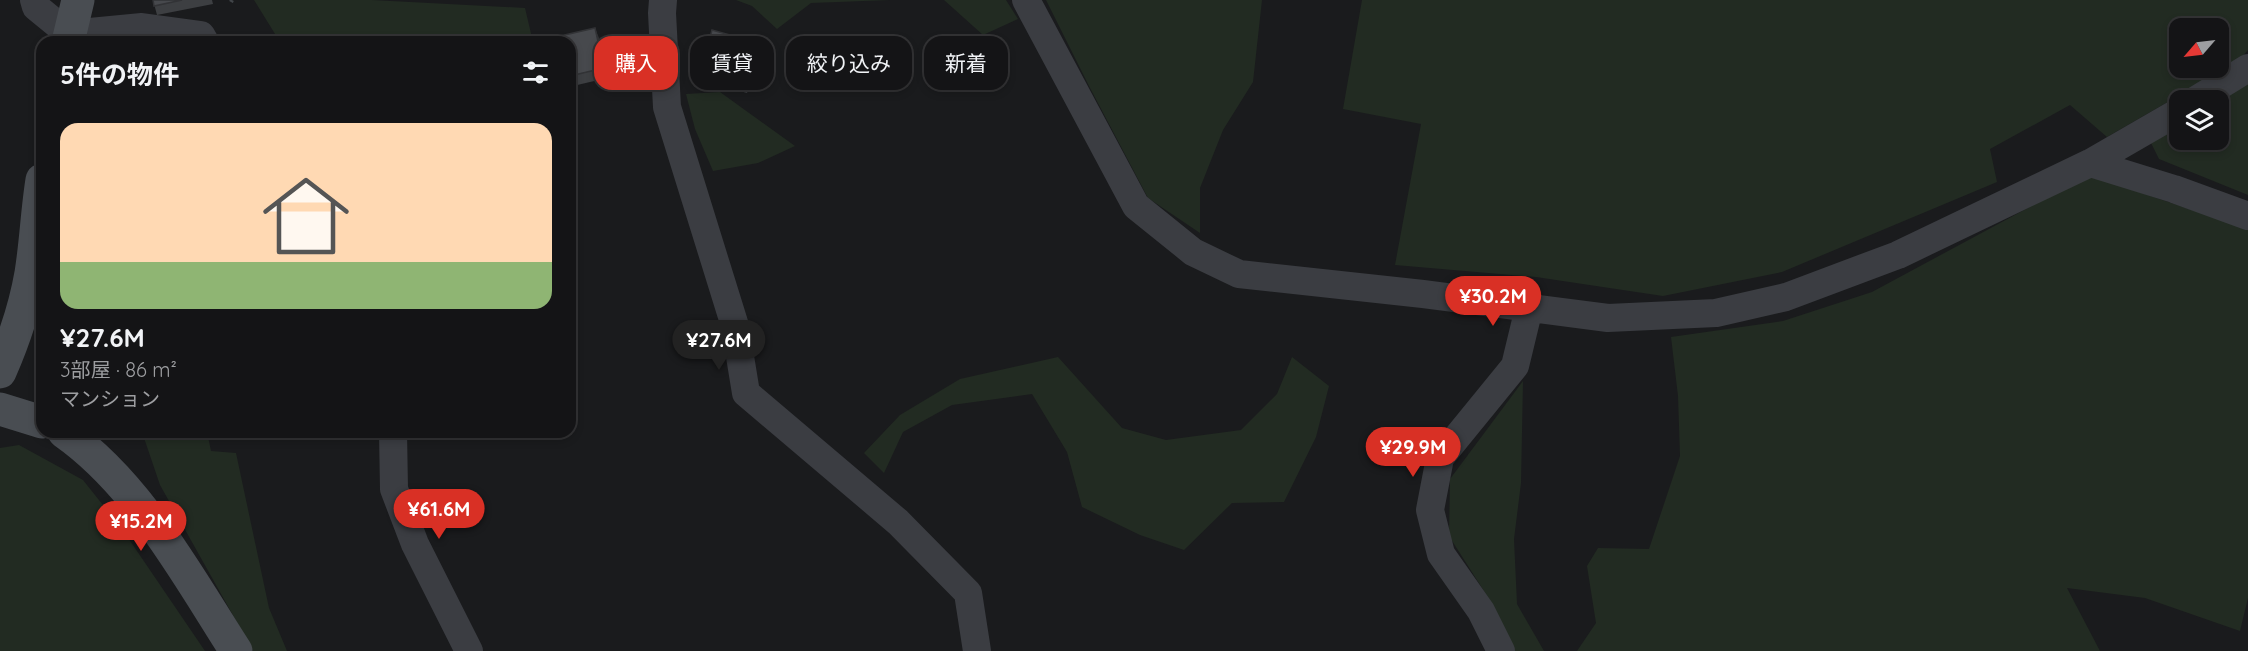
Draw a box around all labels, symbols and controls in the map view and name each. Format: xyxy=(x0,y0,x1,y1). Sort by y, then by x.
north arrow xyxy=(2169,18,2229,78)
map controls xyxy=(2169,18,2229,150)
chip: 購入 xyxy=(594,36,678,90)
chip: 賃貸 xyxy=(690,36,774,90)
chip: 絞り込み xyxy=(786,36,912,90)
chip: 新着 xyxy=(924,36,1008,90)
icon: filters xyxy=(519,56,552,89)
text: 5件の物件 xyxy=(60,58,179,91)
button: layers xyxy=(2169,90,2229,150)
icon: home xyxy=(252,162,360,270)
pin: ¥30.2M xyxy=(1444,276,1542,327)
text: ¥30.2M xyxy=(1459,283,1527,308)
pin: ¥27.6M xyxy=(670,320,768,371)
text: ¥27.6M xyxy=(60,321,145,354)
text: ¥27.6M xyxy=(686,327,752,352)
text: 3部屋 · 86 m² xyxy=(60,357,177,382)
text: マンション xyxy=(60,386,160,411)
pin: ¥29.9M xyxy=(1364,427,1462,478)
text: ¥29.9M xyxy=(1380,434,1446,459)
pin: ¥61.6M xyxy=(390,489,488,540)
text: ¥61.6M xyxy=(408,496,470,521)
pin: ¥15.2M xyxy=(92,501,190,552)
text: ¥15.2M xyxy=(109,508,173,533)

